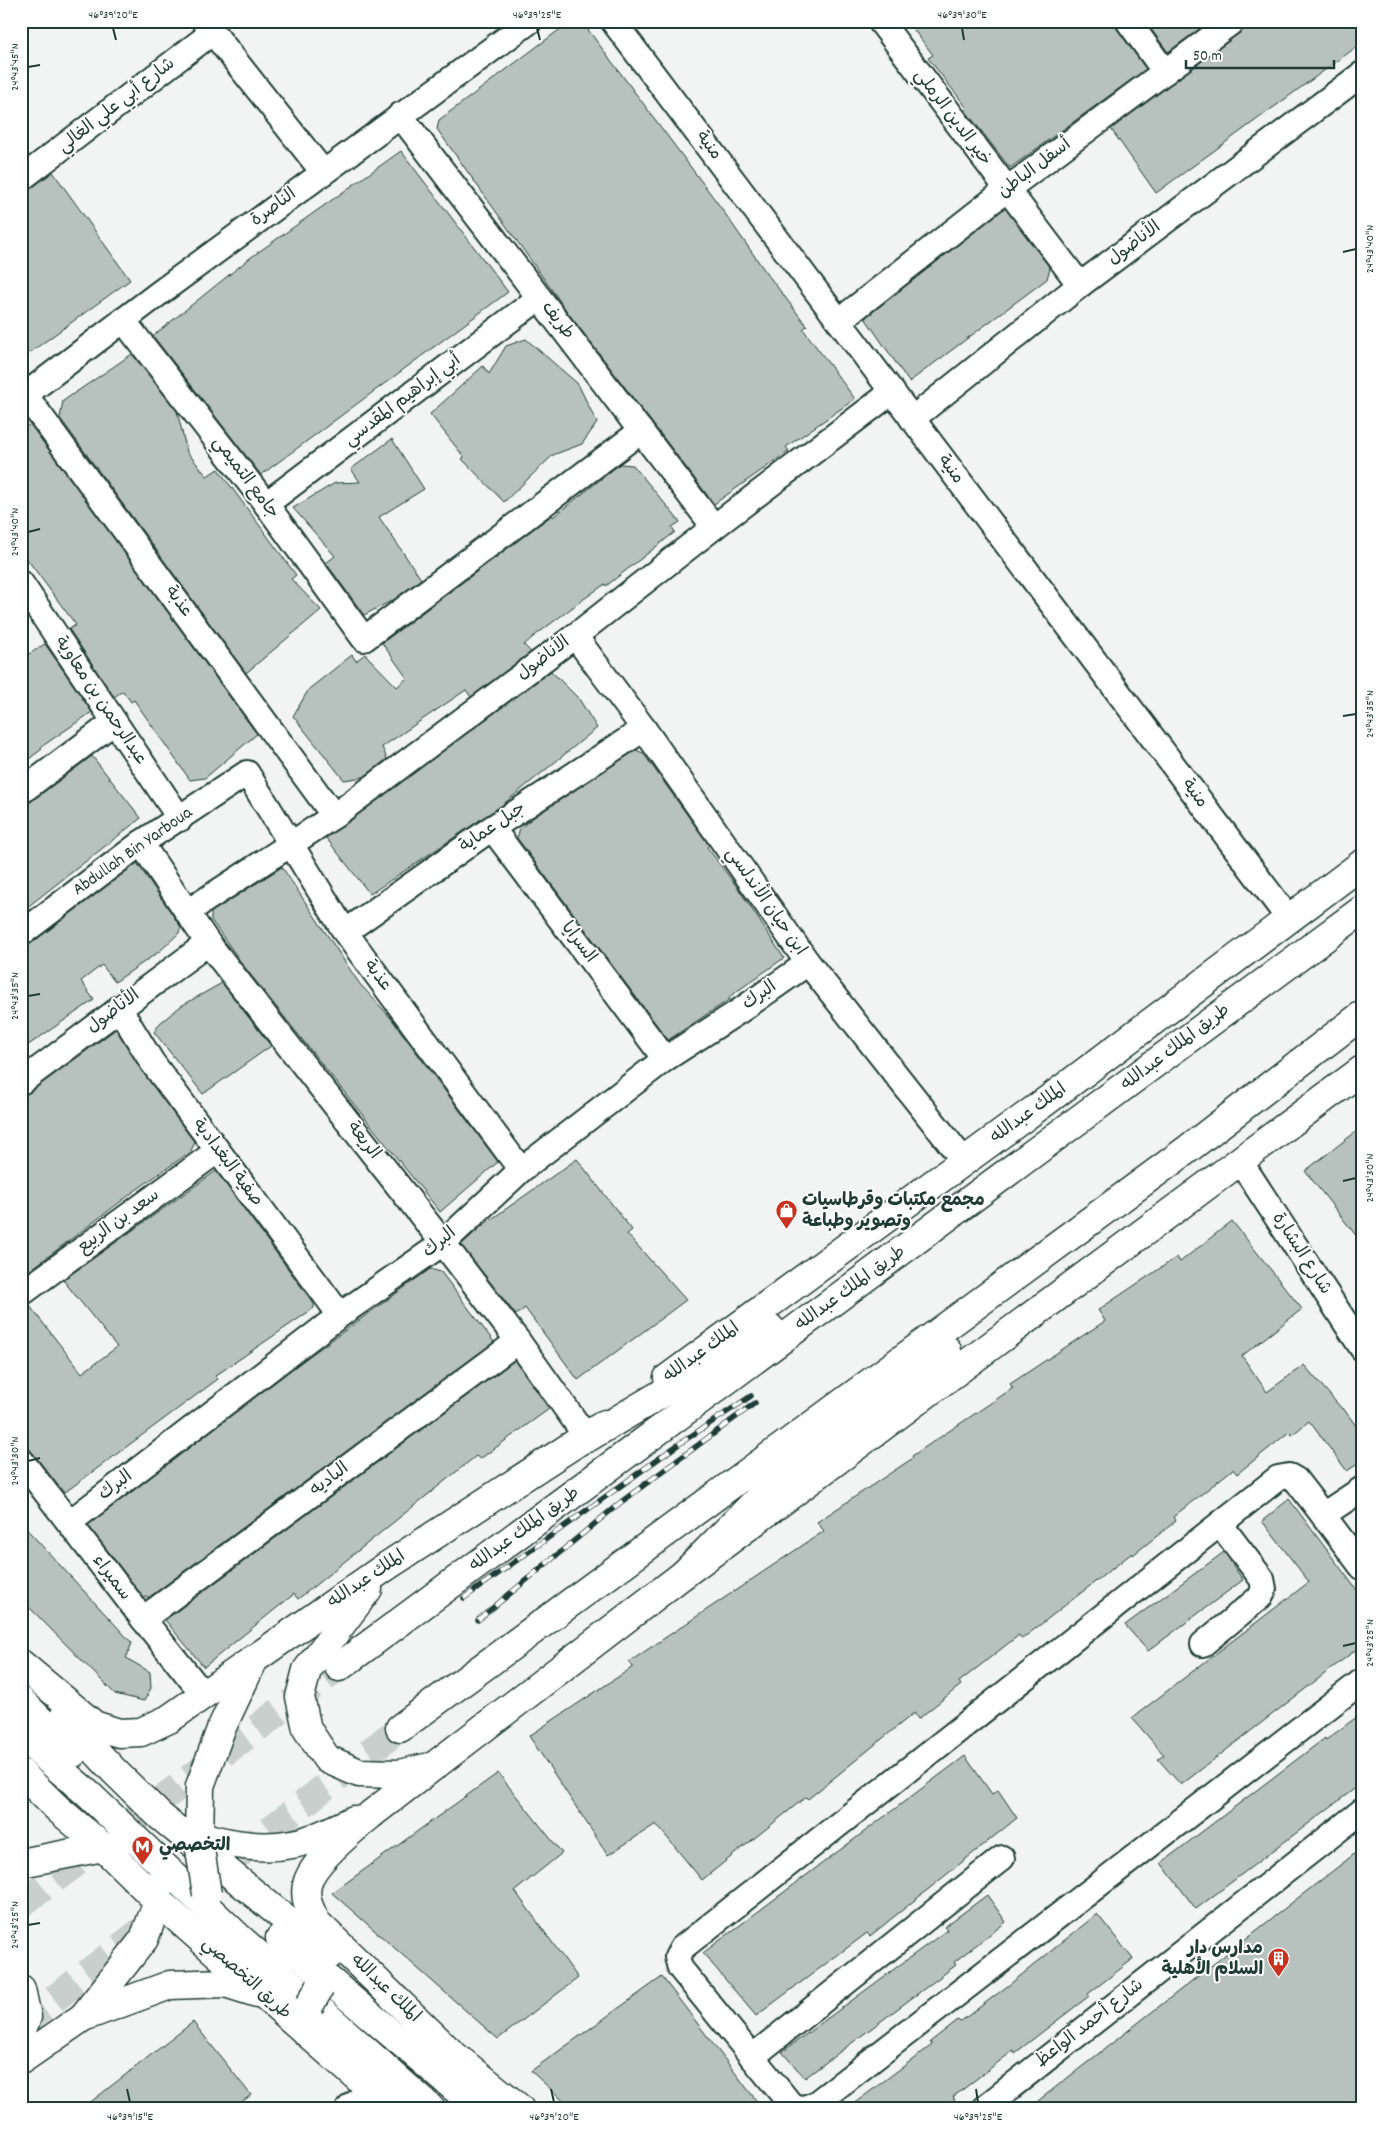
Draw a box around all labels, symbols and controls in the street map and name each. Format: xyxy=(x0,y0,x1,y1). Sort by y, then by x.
text: 46°39'20"E xyxy=(88,7,138,24)
text: 46°39'25"E xyxy=(513,7,562,24)
text: 46°39'30"E xyxy=(937,7,987,24)
scale bar xyxy=(1186,38,1333,70)
text: 24°43'45"N xyxy=(7,43,24,91)
text: 50 m xyxy=(1193,46,1222,68)
street label: شارع أبي علي الغالي xyxy=(53,52,182,161)
street label: خير الدين الرملي xyxy=(906,64,997,172)
street label: منية xyxy=(689,126,727,166)
street label: أسفل الباطن xyxy=(993,133,1077,205)
street label: الناصرة xyxy=(246,183,302,233)
street label: الأناضول xyxy=(1102,214,1167,272)
text: 24°43'40"N xyxy=(1362,225,1379,273)
street label: طريف xyxy=(534,297,580,345)
street label: أبي إبراهيم المقدسي xyxy=(339,348,468,454)
street label: جامع التميمي xyxy=(205,431,284,525)
street label: منية xyxy=(931,450,969,490)
text: 24°43'40"N xyxy=(7,508,24,556)
street label: عذبة xyxy=(158,581,198,623)
street label: الأناضول xyxy=(511,629,576,687)
street label: عبدالرحمن بن معاوية xyxy=(48,632,152,770)
text: 24°43'35"N xyxy=(1362,690,1379,738)
street label: منية xyxy=(1175,774,1213,814)
street label: جبل عماية xyxy=(455,797,531,859)
street label: Abdullah Bin Yarboua xyxy=(68,801,198,903)
street label: ابن حيان الأندلسي xyxy=(718,842,813,962)
street label: السرايا xyxy=(554,917,602,969)
street label: عذبة xyxy=(357,955,397,997)
text: 24°43'35"N xyxy=(7,972,24,1020)
street label: البرك xyxy=(738,975,782,1017)
street label: الأناضول xyxy=(81,982,146,1040)
street label: طريق الملك عبدالله xyxy=(1116,999,1236,1097)
street label: الملك عبدالله xyxy=(986,1078,1072,1150)
street label: صفية البغدادية xyxy=(186,1114,268,1212)
street label: الريعة xyxy=(340,1117,386,1165)
text: 24°43'30"N xyxy=(1362,1154,1379,1202)
street label: سعد بن الربيع xyxy=(73,1183,165,1261)
place label: مجمع مكتبات وقرطاسيات وتصوير وطباعة xyxy=(802,1189,985,1235)
shop icon: مجمع مكتبات وقرطاسيات وتصوير وطباعة xyxy=(774,1199,798,1230)
street label: شارع البشارة xyxy=(1265,1208,1337,1300)
street label: البرك xyxy=(418,1222,462,1264)
street label: طريق الملك عبدالله xyxy=(791,1240,911,1338)
street label: الملك عبدالله xyxy=(659,1317,745,1389)
text: 24°43'30"N xyxy=(7,1437,24,1485)
street label: الباديه xyxy=(305,1457,355,1503)
street label: البرك xyxy=(94,1465,138,1507)
street label: طريق الملك عبدالله xyxy=(465,1481,585,1579)
street label: الملك عبدالله xyxy=(323,1545,411,1615)
street label: سميراء xyxy=(85,1550,137,1606)
text: 24°43'25"N xyxy=(1362,1619,1379,1667)
metro station icon: التخصصي xyxy=(131,1834,155,1865)
place label: التخصصي xyxy=(159,1834,230,1860)
text: 24°43'25"N xyxy=(7,1901,24,1949)
street label: طريق التخصصي xyxy=(195,1932,296,2027)
place label: مدارس دار السلام الأهلية xyxy=(1161,1937,1263,1983)
building icon: مدارس دار السلام الأهلية xyxy=(1267,1947,1291,1978)
street label: الملك عبدالله xyxy=(344,1949,426,2029)
street label: شارع أحمد الواعظ xyxy=(1030,1974,1150,2074)
text: 46°39'15"E xyxy=(107,2109,153,2126)
text: 46°39'20"E xyxy=(529,2109,579,2126)
text: 46°39'25"E xyxy=(954,2109,1003,2126)

